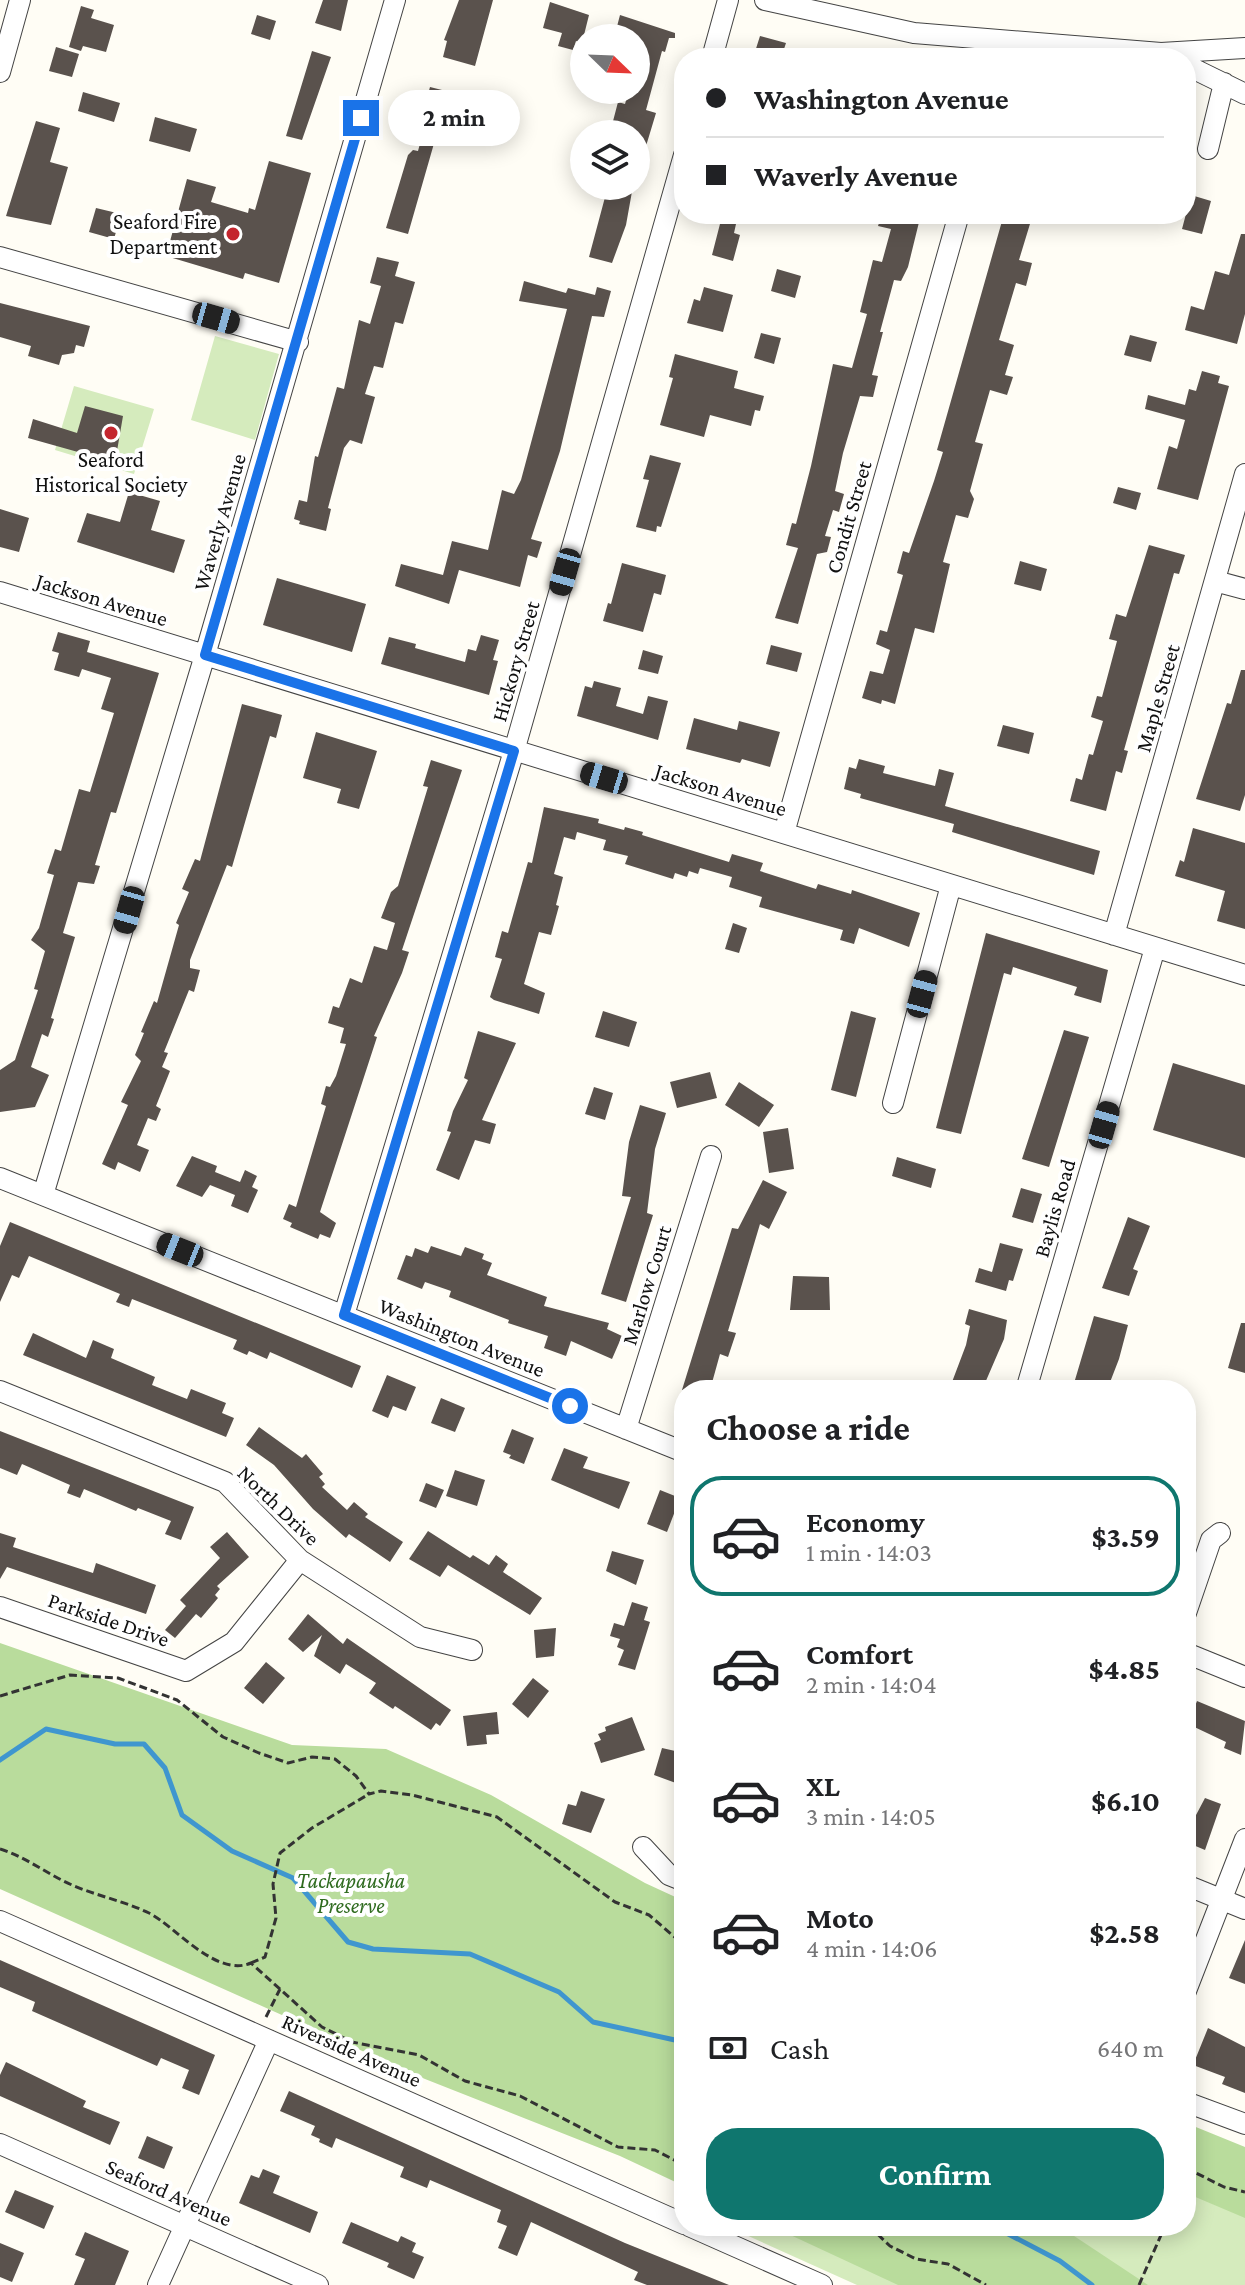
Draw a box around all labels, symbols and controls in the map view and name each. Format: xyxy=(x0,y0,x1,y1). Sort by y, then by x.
north arrow xyxy=(570,24,650,104)
map controls xyxy=(570,24,650,200)
text: Washington Avenue xyxy=(754,82,1009,115)
callout: 2 min xyxy=(389,90,521,146)
route end xyxy=(343,100,379,136)
text: 2 min xyxy=(423,103,485,132)
button: layers xyxy=(570,120,650,200)
text: Waverly Avenue xyxy=(754,159,958,192)
place label: Seaford Fire Department xyxy=(109,209,218,259)
marker: Seaford Fire Department xyxy=(224,225,242,243)
car xyxy=(190,300,242,336)
marker: Seaford Historical Society xyxy=(102,424,120,442)
place label: Seaford Historical Society xyxy=(35,447,188,497)
street label: Waverly Avenue xyxy=(188,451,251,594)
street label: Condit Street xyxy=(820,457,877,576)
car xyxy=(547,546,583,598)
street label: Jackson Avenue xyxy=(31,567,171,631)
street label: Hickory Street xyxy=(486,597,545,724)
street label: Maple Street xyxy=(1130,641,1185,755)
street label: Jackson Avenue xyxy=(650,757,790,821)
car xyxy=(578,760,630,796)
car xyxy=(111,884,147,936)
car xyxy=(904,968,940,1020)
car xyxy=(1086,1099,1122,1151)
street label: Baylis Road xyxy=(1029,1156,1081,1260)
street label: Marlow Court xyxy=(616,1222,677,1348)
car xyxy=(153,1230,207,1270)
street label: Washington Avenue xyxy=(375,1293,548,1382)
route start xyxy=(552,1388,588,1424)
text: Choose a ride xyxy=(706,1408,910,1448)
street label: North Drive xyxy=(233,1460,325,1551)
icon: car xyxy=(710,1500,782,1572)
text: Economy xyxy=(806,1505,925,1538)
text: $3.59 xyxy=(1091,1520,1160,1553)
text: 1 min · 14:03 xyxy=(806,1538,932,1567)
street label: Parkside Drive xyxy=(45,1587,173,1652)
icon: car xyxy=(710,1632,782,1704)
text: Comfort xyxy=(806,1637,913,1670)
text: $4.85 xyxy=(1088,1652,1160,1685)
text: 2 min · 14:04 xyxy=(806,1670,937,1699)
icon: car xyxy=(710,1764,782,1836)
text: XL xyxy=(806,1769,840,1802)
text: $6.10 xyxy=(1091,1784,1160,1817)
text: 3 min · 14:05 xyxy=(806,1802,936,1831)
park label: Tackapausha Preserve xyxy=(297,1868,405,1918)
icon: car xyxy=(710,1896,782,1968)
text: Moto xyxy=(806,1901,874,1934)
text: $2.58 xyxy=(1089,1916,1160,1949)
text: 4 min · 14:06 xyxy=(806,1934,938,1963)
street label: Riverside Avenue xyxy=(278,2009,425,2092)
icon: cash xyxy=(706,2026,750,2070)
text: Cash xyxy=(770,2032,829,2065)
text: 640 m xyxy=(1097,2034,1164,2063)
button: Confirm xyxy=(706,2128,1164,2220)
street label: Seaford Avenue xyxy=(102,2154,236,2231)

